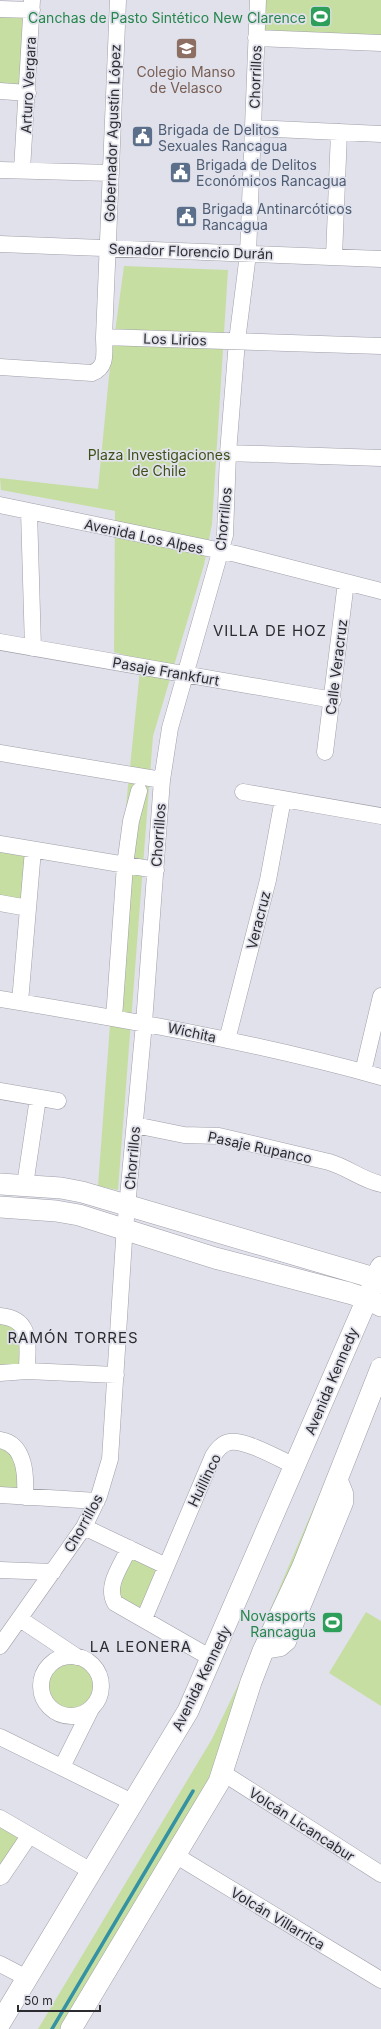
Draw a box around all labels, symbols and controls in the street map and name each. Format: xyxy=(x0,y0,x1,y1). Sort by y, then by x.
sports icon: Canchas de Pasto Sintético New Clarence xyxy=(308,4,334,30)
place label: Canchas de Pasto Sintético New Clarence xyxy=(28,9,306,26)
street label: Arturo Vergara xyxy=(17,36,39,134)
school or university icon: Colegio Manso de Velasco xyxy=(173,36,199,62)
street label: Gobernador Agustín López xyxy=(100,44,124,222)
street label: Chorrillos xyxy=(245,45,265,109)
place label: Colegio Manso de Velasco xyxy=(136,63,236,96)
place label: Brigada de Delitos Sexuales Rancagua xyxy=(158,121,287,154)
public building icon: Brigada de Delitos Sexuales Rancagua xyxy=(130,124,156,150)
place label: Brigada de Delitos Económicos Rancagua xyxy=(196,156,347,189)
public building icon: Brigada de Delitos Económicos Rancagua xyxy=(168,159,194,185)
place label: Brigada Antinarcóticos Rancagua xyxy=(202,200,352,233)
public building icon: Brigada Antinarcóticos Rancagua xyxy=(174,203,200,229)
street label: Senador Florencio Durán xyxy=(109,240,273,262)
street label: Los Lirios xyxy=(143,329,207,349)
park label: Plaza Investigaciones de Chile xyxy=(88,446,230,479)
street label: Chorrillos xyxy=(211,486,235,552)
street label: Avenida Los Alpes xyxy=(83,515,205,557)
street label: Calle Veracruz xyxy=(322,618,350,716)
district label: VILLA DE HOZ xyxy=(213,621,327,640)
street label: Pasaje Frankfurt xyxy=(111,653,221,689)
street label: Chorrillos xyxy=(147,803,169,867)
street label: Veracruz xyxy=(243,889,273,951)
street label: Wichita xyxy=(166,1019,218,1045)
street label: Chorrillos xyxy=(121,1125,143,1191)
street label: Pasaje Rupanco xyxy=(206,1128,314,1166)
street label: Avenida Kennedy xyxy=(301,1325,361,1437)
district label: RAMÓN TORRES xyxy=(7,1328,139,1347)
street label: Huillinco xyxy=(184,1451,224,1509)
street label: Chorrillos xyxy=(60,1491,106,1555)
place label: Novasports Rancagua xyxy=(240,1607,316,1640)
sports icon: Novasports Rancagua xyxy=(319,1610,345,1636)
street label: Avenida Kennedy xyxy=(168,1623,234,1733)
district label: LA LEONERA xyxy=(90,1637,192,1656)
street label: Volcán Licancabur xyxy=(246,1783,358,1865)
street label: Volcán Villarrica xyxy=(228,1883,328,1953)
scale bar xyxy=(18,1987,100,2013)
text: 50 m xyxy=(24,1993,53,2008)

